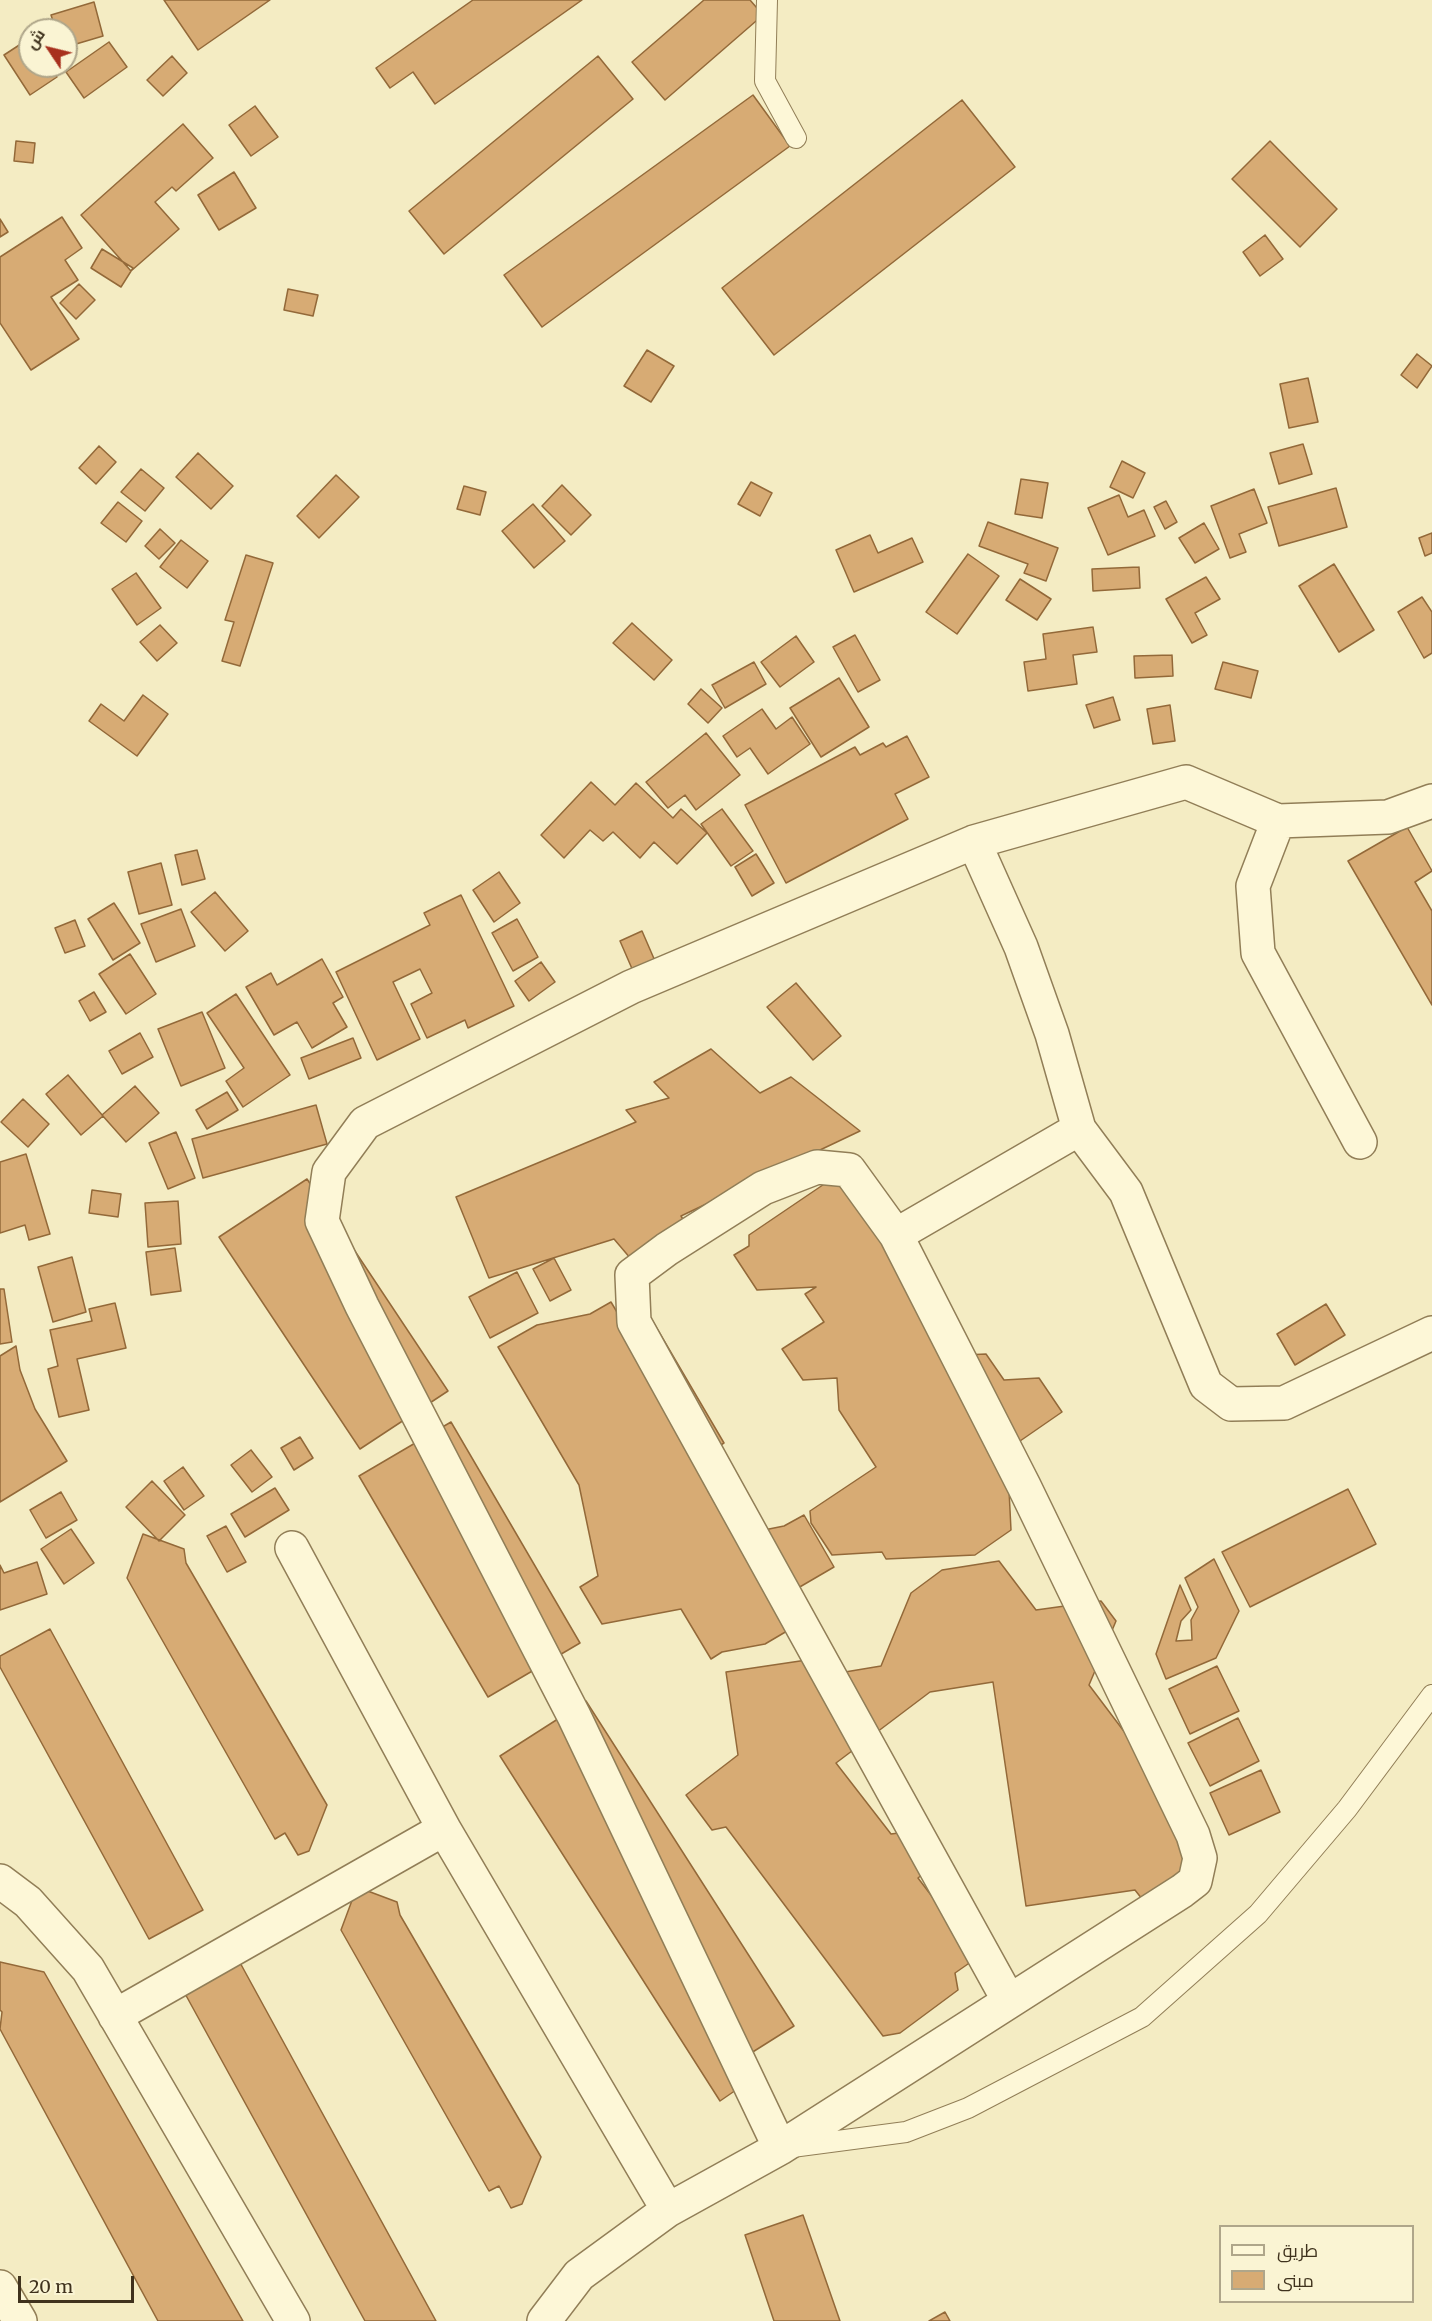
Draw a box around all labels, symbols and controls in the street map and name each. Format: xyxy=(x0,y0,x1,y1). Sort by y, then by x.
north arrow xyxy=(18,18,78,78)
text: ش xyxy=(21,25,49,53)
legend xyxy=(1219,2225,1414,2303)
text: طريق xyxy=(1277,2239,1318,2262)
scale bar xyxy=(21,2264,136,2302)
text: مبنى xyxy=(1277,2269,1314,2292)
text: 20 m xyxy=(29,2275,73,2298)

